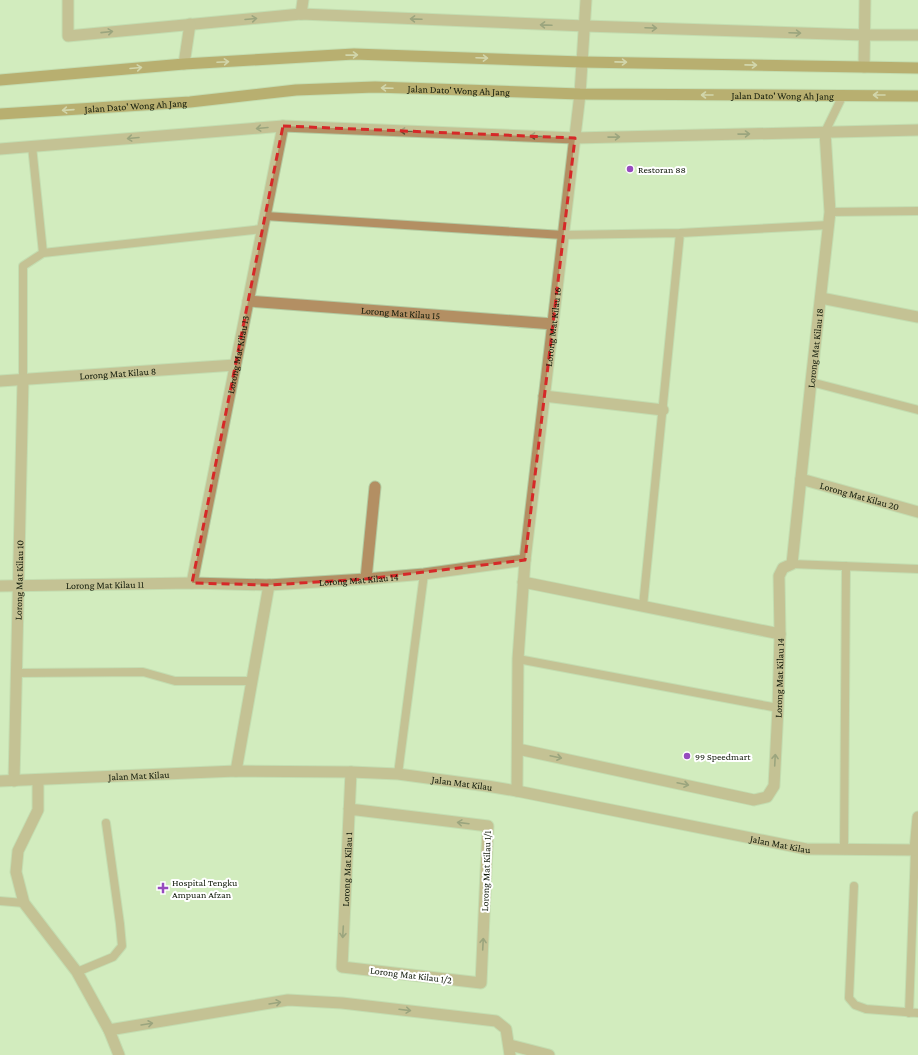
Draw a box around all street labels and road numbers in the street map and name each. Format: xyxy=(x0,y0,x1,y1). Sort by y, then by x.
street label: Jalan Dato' Wong Ah Jang xyxy=(406,83,510,97)
street label: Jalan Dato' Wong Ah Jang xyxy=(731,89,834,101)
street label: Jalan Dato' Wong Ah Jang xyxy=(83,97,187,114)
street label: Lorong Mat Kilau 16 xyxy=(542,287,563,367)
street label: Lorong Mat Kilau 15 xyxy=(361,304,441,321)
street label: Lorong Mat Kilau 18 xyxy=(805,308,825,388)
street label: Lorong Mat Kilau 13 xyxy=(224,314,251,395)
street label: Lorong Mat Kilau 8 xyxy=(79,365,156,381)
street label: Lorong Mat Kilau 20 xyxy=(819,479,901,512)
street label: Lorong Mat Kilau 10 xyxy=(12,539,25,620)
street label: Lorong Mat Kilau 14 xyxy=(319,571,399,587)
street label: Lorong Mat Kilau 11 xyxy=(66,578,144,590)
street label: Lorong Mat Kilau 14 xyxy=(772,638,785,718)
street label: Jalan Mat Kilau xyxy=(107,768,170,782)
street label: Jalan Mat Kilau xyxy=(430,773,494,792)
street label: Lorong Mat Kilau 1/1 xyxy=(479,830,493,912)
street label: Lorong Mat Kilau 1 xyxy=(339,832,354,907)
street label: Jalan Mat Kilau xyxy=(748,832,811,855)
street label: Lorong Mat Kilau 1/2 xyxy=(369,965,453,986)

